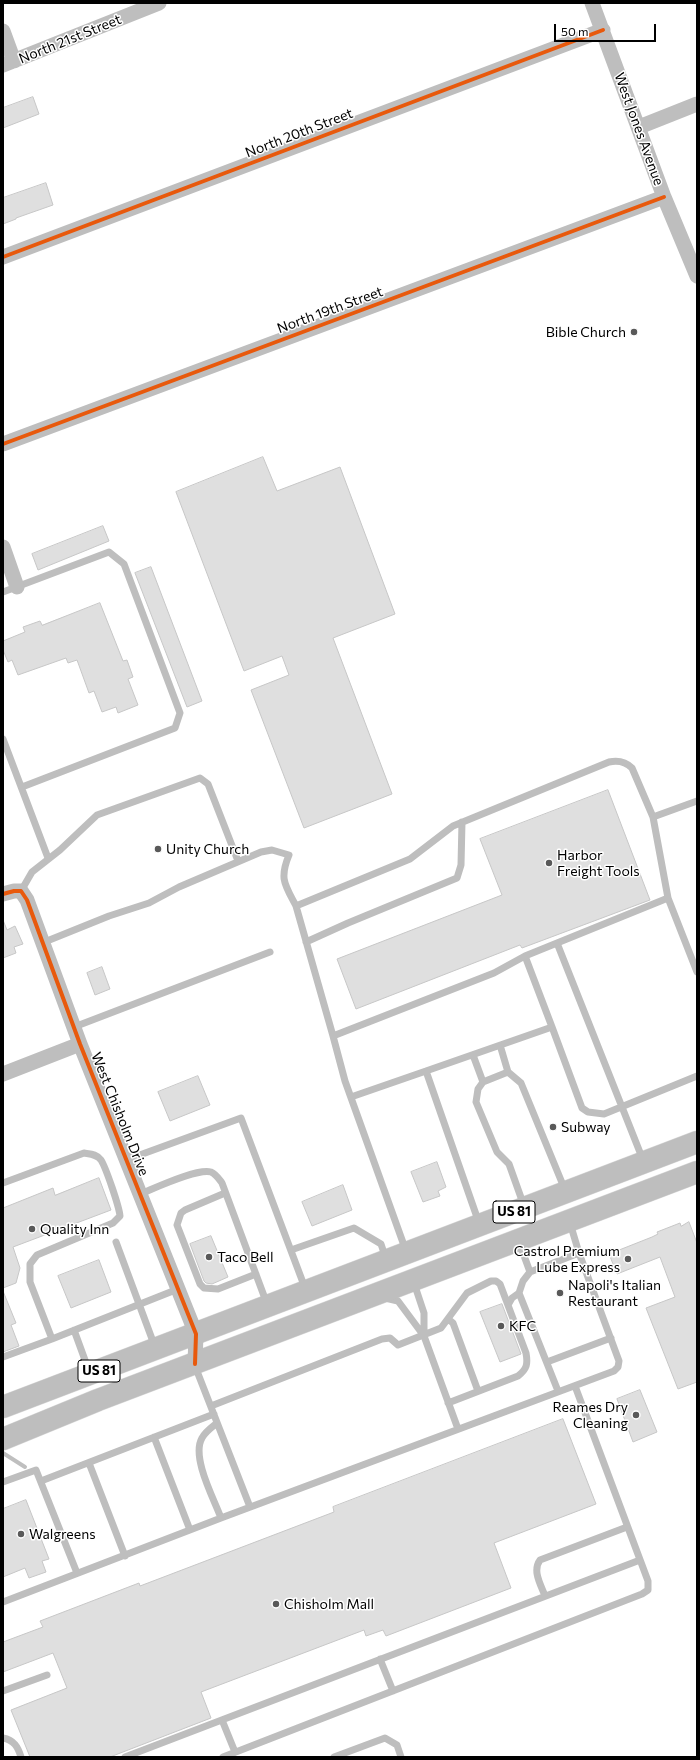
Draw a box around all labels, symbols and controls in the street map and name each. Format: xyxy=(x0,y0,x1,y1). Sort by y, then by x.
street label: North 21st Street xyxy=(16,11,124,67)
scale bar xyxy=(556,16,658,42)
text: 50 m xyxy=(561,24,589,38)
street label: West Jones Avenue xyxy=(611,70,667,188)
street label: North 20th Street xyxy=(243,105,355,161)
street label: North 19th Street xyxy=(275,283,385,337)
place label: Bible Church xyxy=(546,324,626,340)
marker: Bible Church xyxy=(629,327,639,337)
place label: Unity Church xyxy=(166,841,249,857)
marker: Unity Church xyxy=(153,844,163,854)
place label: Harbor Freight Tools xyxy=(557,847,640,880)
marker: Harbor Freight Tools xyxy=(544,858,554,868)
street label: West Chisholm Drive xyxy=(88,1050,152,1178)
place label: Subway xyxy=(561,1119,611,1135)
marker: Subway xyxy=(548,1122,558,1132)
road number: US 81 xyxy=(493,1201,535,1223)
place label: Quality Inn xyxy=(40,1221,109,1237)
marker: Quality Inn xyxy=(27,1224,37,1234)
place label: Castrol Premium Lube Express xyxy=(514,1243,620,1276)
place label: Taco Bell xyxy=(217,1249,274,1265)
marker: Taco Bell xyxy=(204,1252,214,1262)
marker: Castrol Premium Lube Express xyxy=(623,1254,633,1264)
place label: Napoli's Italian Restaurant xyxy=(568,1277,661,1310)
marker: Napoli's Italian Restaurant xyxy=(555,1288,565,1298)
place label: KFC xyxy=(509,1318,536,1334)
marker: KFC xyxy=(496,1321,506,1331)
road number: US 81 xyxy=(78,1360,120,1382)
place label: Reames Dry Cleaning xyxy=(553,1399,628,1432)
marker: Reames Dry Cleaning xyxy=(631,1410,641,1420)
place label: Walgreens xyxy=(29,1526,96,1542)
marker: Walgreens xyxy=(16,1529,26,1539)
place label: Chisholm Mall xyxy=(284,1596,374,1612)
marker: Chisholm Mall xyxy=(271,1599,281,1609)

